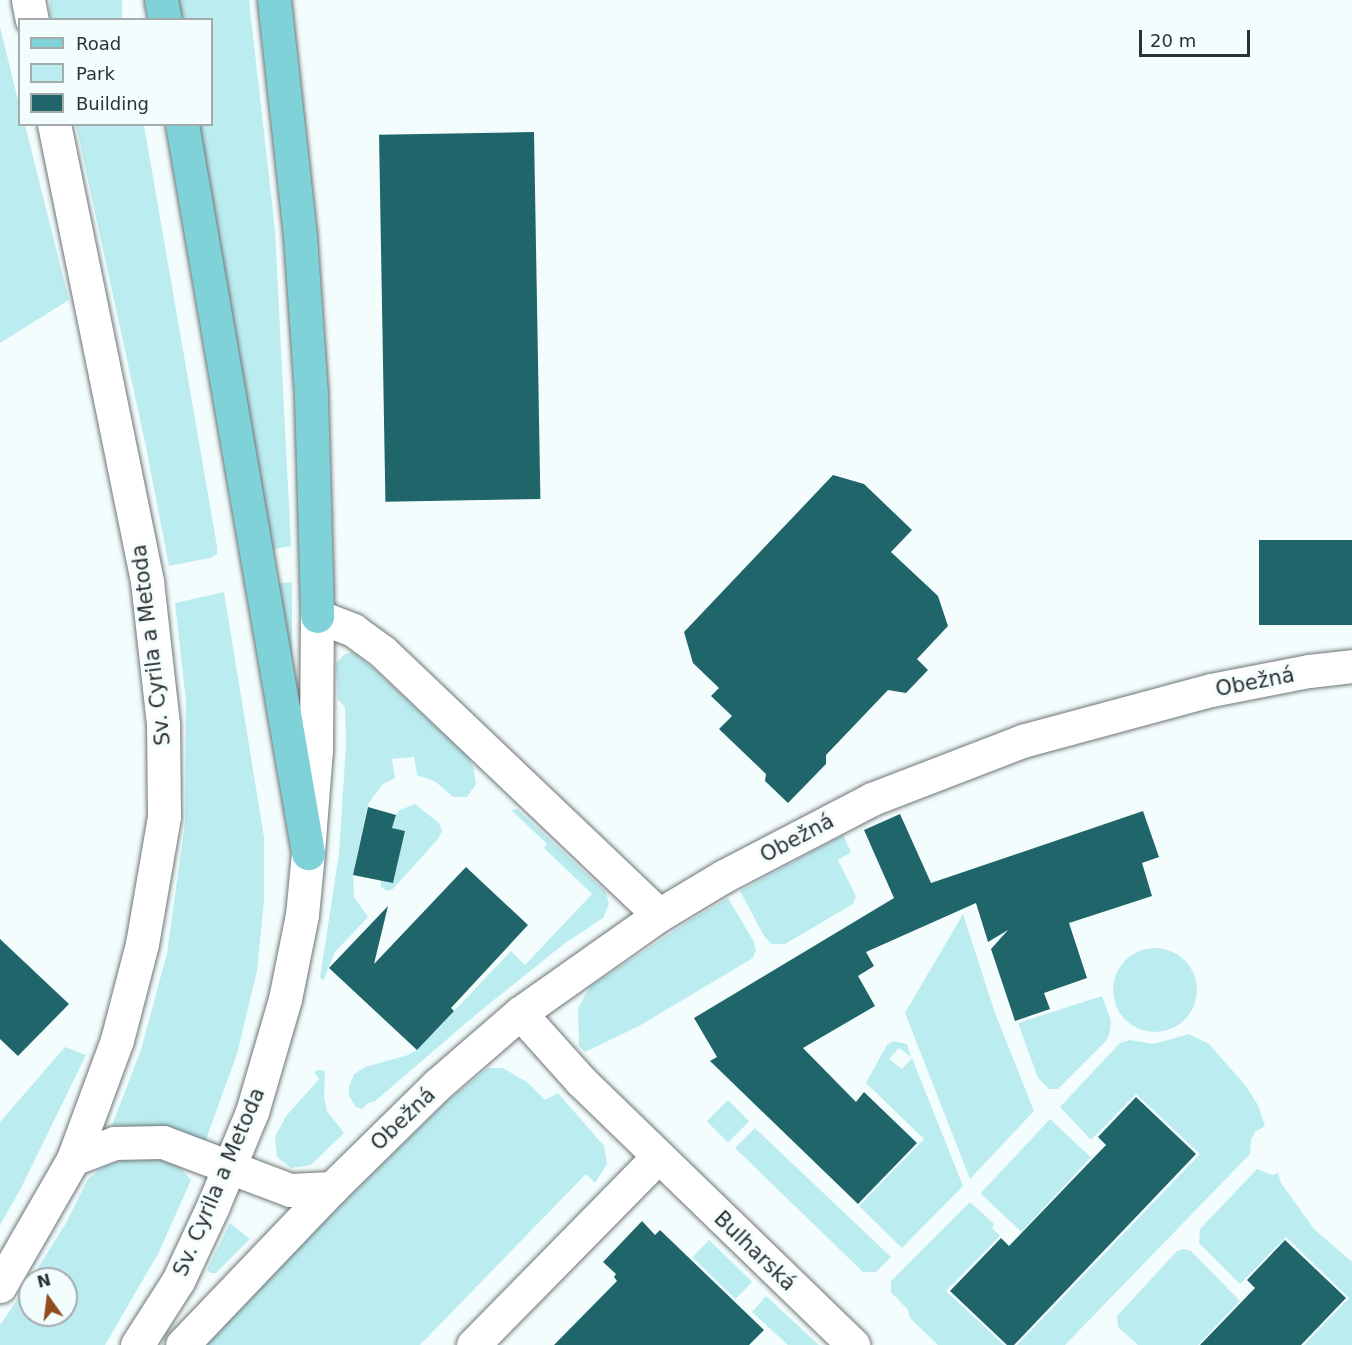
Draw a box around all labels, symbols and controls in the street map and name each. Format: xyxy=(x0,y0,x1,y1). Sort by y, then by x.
legend xyxy=(18,18,213,126)
scale bar xyxy=(1142,18,1253,56)
text: 20 m xyxy=(1150,30,1196,51)
text: Road xyxy=(76,33,121,54)
text: Park xyxy=(76,63,115,84)
text: Building xyxy=(76,93,149,114)
street label: Sv. Cyrila a Metoda xyxy=(126,543,176,747)
street label: Obežná xyxy=(1213,662,1297,702)
street label: Obežná xyxy=(756,808,838,868)
street label: Obežná xyxy=(365,1082,441,1156)
street label: Sv. Cyrila a Metoda xyxy=(168,1084,270,1280)
street label: Bulharská xyxy=(709,1206,801,1296)
north arrow xyxy=(18,1267,78,1327)
text: N xyxy=(35,1270,53,1292)

